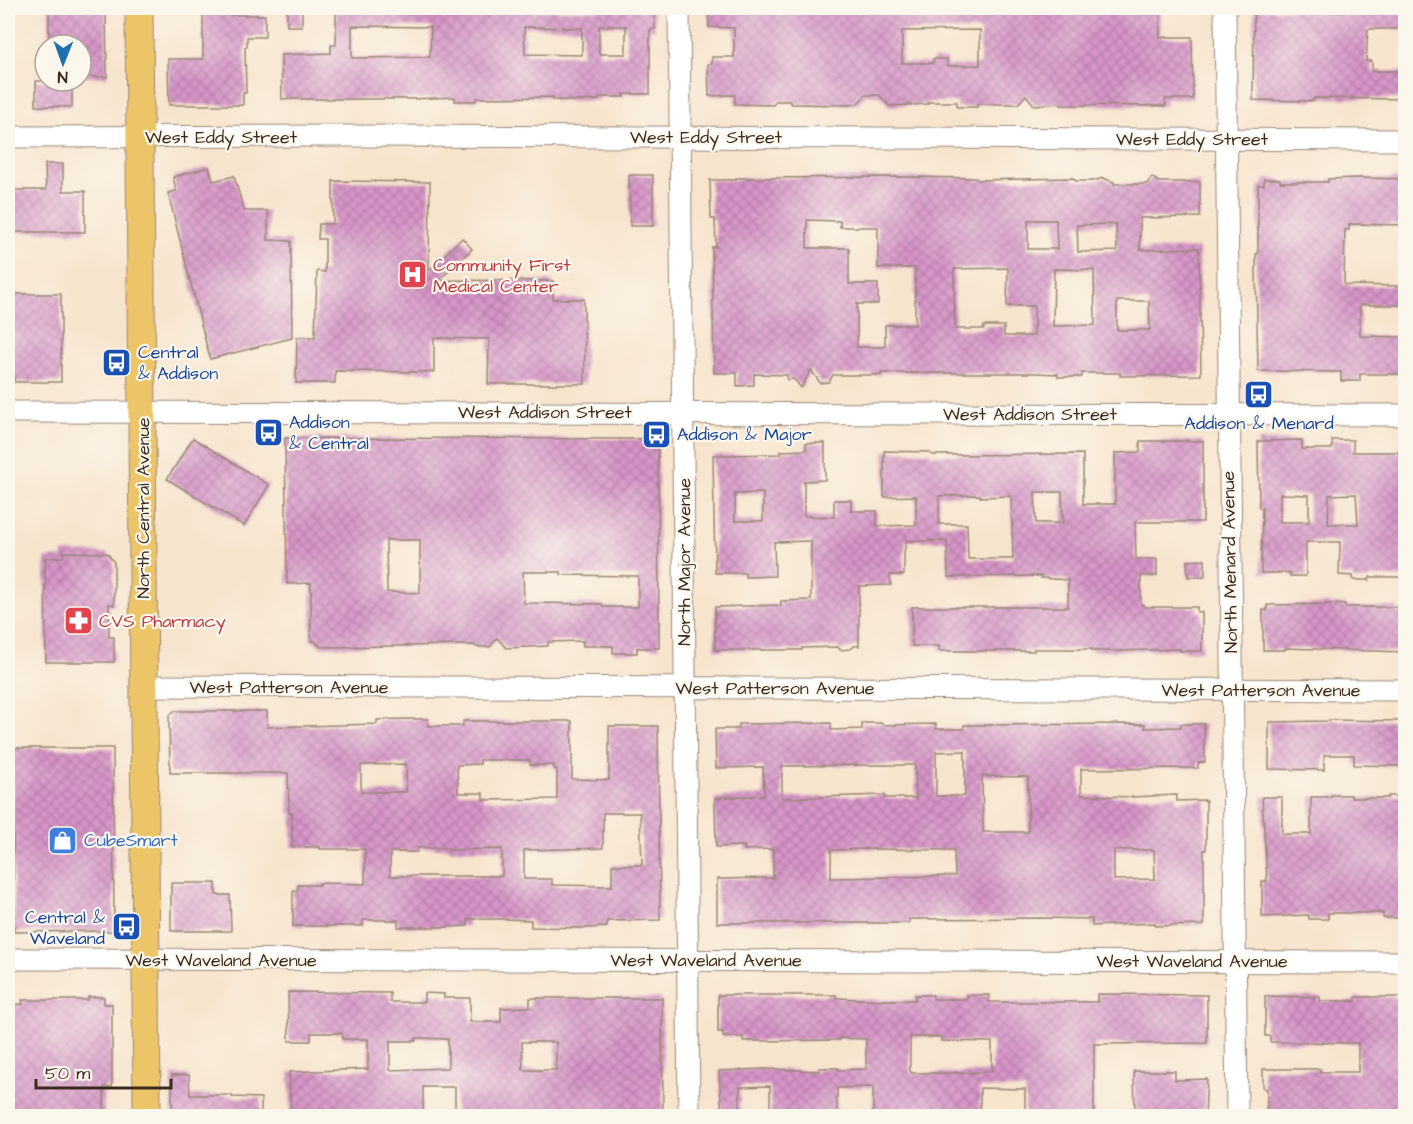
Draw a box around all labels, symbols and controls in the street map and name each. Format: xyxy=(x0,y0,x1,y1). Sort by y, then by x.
north arrow xyxy=(33,33,93,93)
text: N xyxy=(58,66,68,88)
street label: West Eddy Street xyxy=(145,125,298,151)
street label: West Eddy Street xyxy=(630,125,783,151)
street label: West Eddy Street xyxy=(1116,127,1269,153)
place label: Community First Medical Center xyxy=(433,253,571,299)
hospital icon: Community First Medical Center xyxy=(396,259,428,291)
place label: Central & Addison xyxy=(138,340,218,386)
bus stop icon: Central & Addison xyxy=(101,346,133,378)
bus stop icon: Addison & Menard xyxy=(1243,378,1275,410)
street label: West Addison Street xyxy=(458,400,633,425)
street label: West Addison Street xyxy=(943,402,1118,427)
place label: Addison & Central xyxy=(289,410,369,456)
place label: Addison & Menard xyxy=(1184,411,1334,436)
bus stop icon: Addison & Central xyxy=(252,416,284,448)
street label: North Central Avenue xyxy=(131,417,156,599)
bus stop icon: Addison & Major xyxy=(640,418,672,450)
place label: Addison & Major xyxy=(677,422,812,447)
street label: North Menard Avenue xyxy=(1216,470,1244,653)
street label: North Major Avenue xyxy=(672,478,697,646)
pharmacy icon: CVS Pharmacy xyxy=(62,605,94,637)
place label: CVS Pharmacy xyxy=(99,609,226,635)
street label: West Patterson Avenue xyxy=(190,675,389,700)
street label: West Patterson Avenue xyxy=(676,676,875,701)
street label: West Patterson Avenue xyxy=(1162,678,1361,703)
shop icon: CubeSmart xyxy=(47,824,79,856)
place label: CubeSmart xyxy=(84,828,178,853)
place label: Central & Waveland xyxy=(25,905,105,951)
bus stop icon: Central & Waveland xyxy=(110,911,142,943)
street label: West Waveland Avenue xyxy=(125,948,317,973)
street label: West Waveland Avenue xyxy=(610,948,802,973)
street label: West Waveland Avenue xyxy=(1096,949,1288,974)
scale bar xyxy=(36,1052,171,1090)
text: 50 m xyxy=(45,1061,90,1086)

